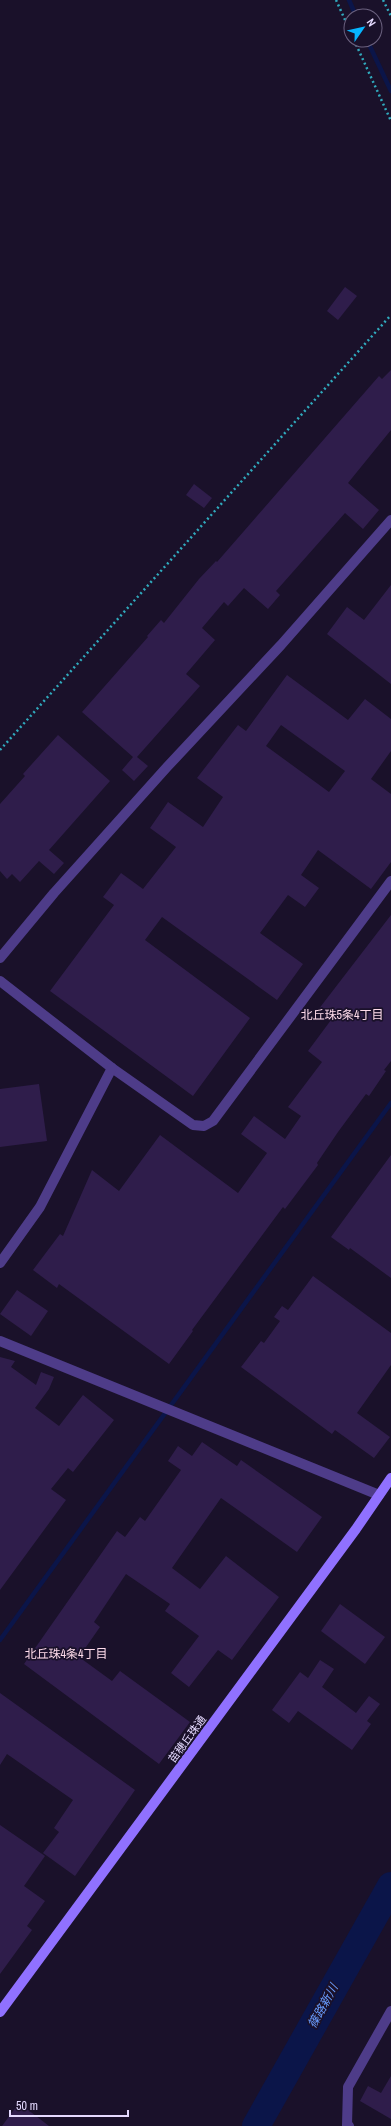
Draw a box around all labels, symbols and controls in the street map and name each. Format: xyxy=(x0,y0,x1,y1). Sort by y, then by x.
north arrow xyxy=(343,8,383,48)
text: N xyxy=(364,16,379,29)
district label: 北丘珠5条4丁目 xyxy=(301,1007,383,1023)
district label: 北丘珠4条4丁目 xyxy=(25,1646,107,1662)
street label: 苗穂丘珠通 xyxy=(165,1713,209,1765)
water label: 篠路新川 xyxy=(304,1979,343,2031)
scale bar xyxy=(10,2092,128,2118)
text: 50 m xyxy=(16,2098,38,2114)

